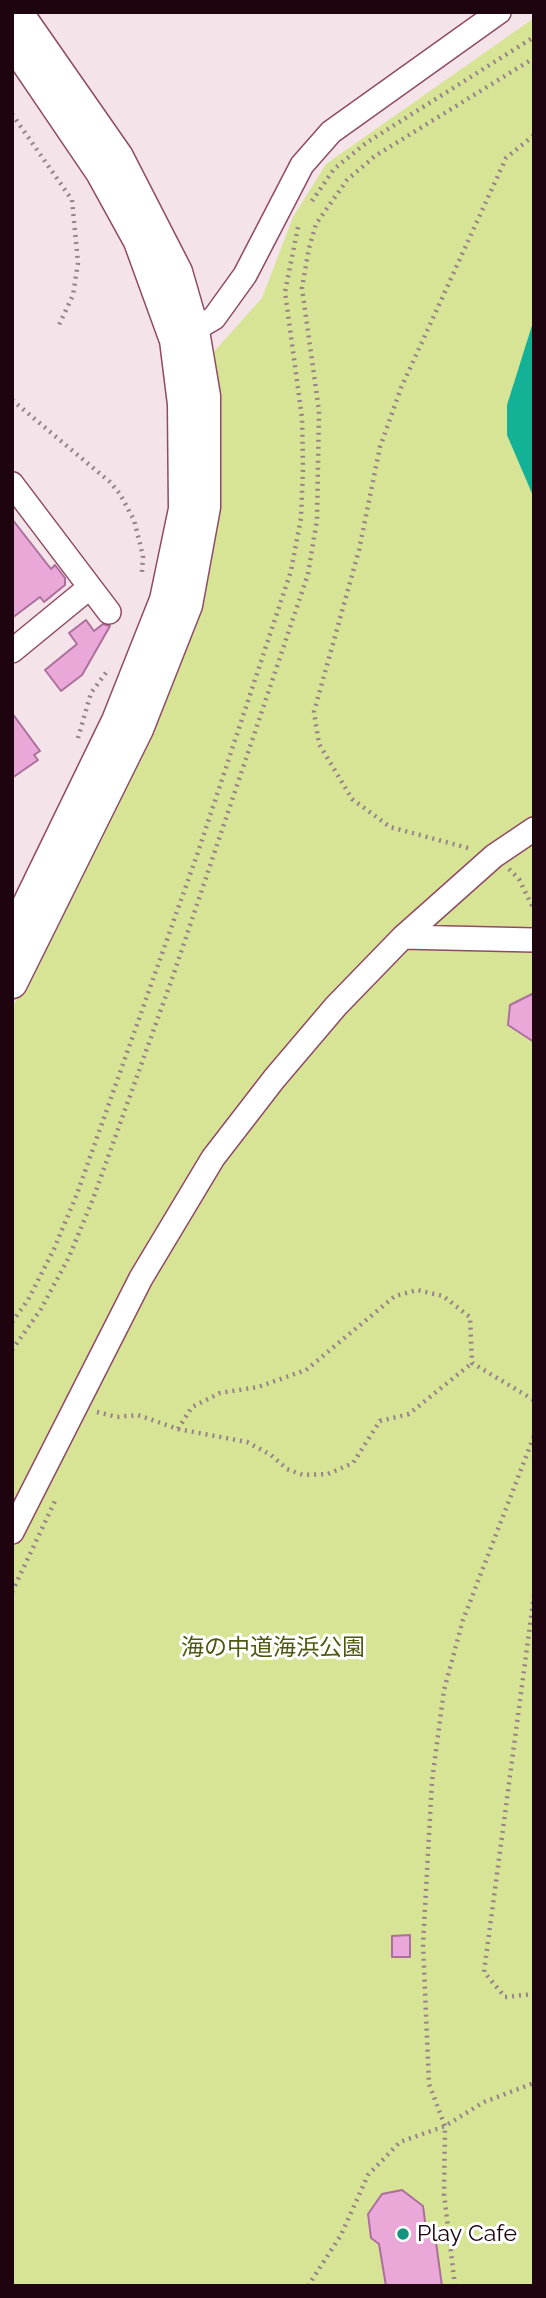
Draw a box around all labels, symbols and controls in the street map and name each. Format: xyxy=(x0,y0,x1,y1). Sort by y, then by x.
park label: 海の中道海浜公園 xyxy=(181,1634,365,1662)
place label: Play Cafe xyxy=(417,2220,517,2248)
marker: Play Cafe xyxy=(395,2226,411,2242)

